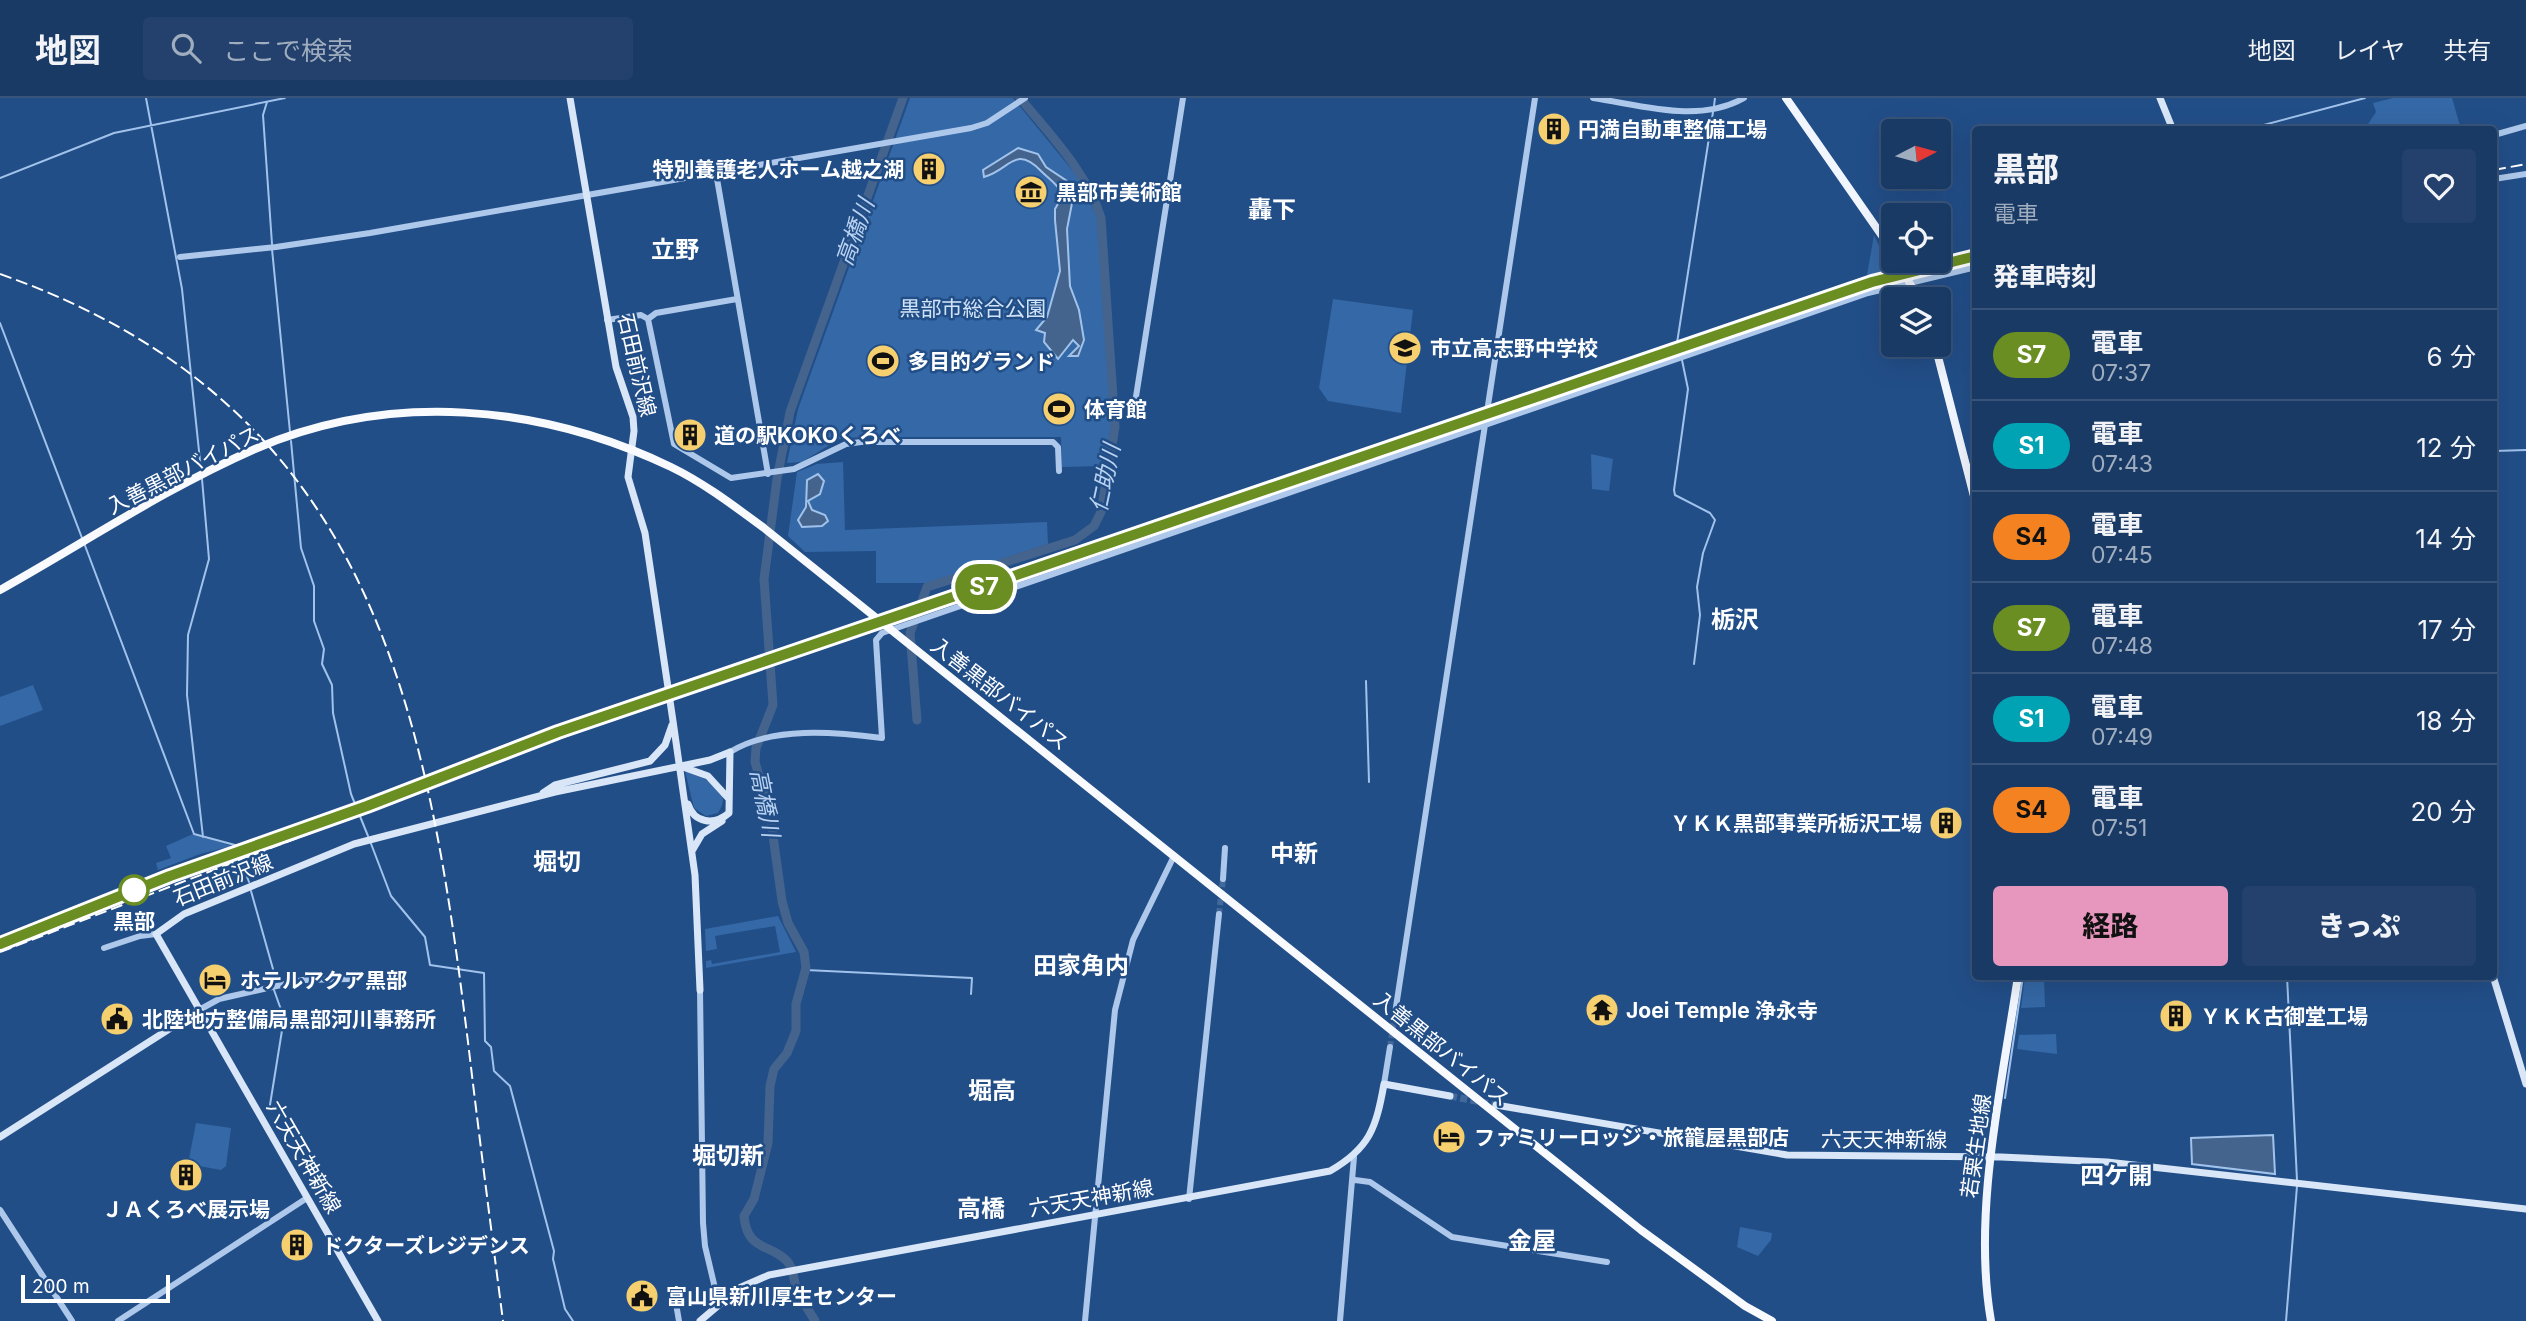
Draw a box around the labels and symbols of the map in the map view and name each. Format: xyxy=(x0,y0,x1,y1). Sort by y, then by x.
building icon: 円満自動車整備工場 xyxy=(1535,110,1573,148)
place label: 円満自動車整備工場 xyxy=(1578,117,1767,142)
north arrow xyxy=(1881,119,1951,189)
building icon: 特別養護老人ホーム越之湖 xyxy=(910,150,948,188)
place label: 特別養護老人ホーム越之湖 xyxy=(653,157,904,182)
museum icon: 黒部市美術館 xyxy=(1012,173,1050,211)
place label: 黒部市美術館 xyxy=(1056,180,1182,205)
water label: 高橋川 xyxy=(830,192,881,269)
district label: 轟下 xyxy=(1248,195,1296,224)
district label: 立野 xyxy=(651,235,699,264)
park label: 黒部市総合公園 xyxy=(900,296,1047,321)
street label: 石田前沢線 xyxy=(613,311,661,419)
school or university icon: 市立高志野中学校 xyxy=(1386,329,1424,367)
place label: 市立高志野中学校 xyxy=(1430,336,1598,361)
sports icon: 多目的グランド xyxy=(864,342,902,380)
place label: 多目的グランド xyxy=(908,349,1055,374)
sports icon: 体育館 xyxy=(1040,390,1078,428)
place label: 体育館 xyxy=(1084,397,1147,422)
building icon: 道の駅KOKOくろべ xyxy=(671,416,709,454)
street label: 入善黒部バイパス xyxy=(103,421,263,519)
place label: 道の駅KOKOくろべ xyxy=(714,423,901,448)
water label: 仁助川 xyxy=(1084,438,1126,515)
line badge: S7 xyxy=(953,564,1016,610)
district label: 栃沢 xyxy=(1711,605,1759,634)
street label: 入善黒部バイパス xyxy=(926,633,1074,755)
water label: 高橋川 xyxy=(745,766,786,842)
building icon: ＹＫＫ黒部事業所栃沢工場 xyxy=(1927,804,1965,842)
place label: ＹＫＫ黒部事業所栃沢工場 xyxy=(1670,811,1922,836)
district label: 中新 xyxy=(1270,839,1318,868)
district label: 堀切 xyxy=(533,847,581,876)
street label: 石田前沢線 xyxy=(170,849,276,911)
marker: 黒部 xyxy=(119,875,149,905)
place label: 黒部 xyxy=(113,909,155,934)
district label: 田家角内 xyxy=(1033,951,1129,980)
hotel icon: ホテルアクア黒部 xyxy=(196,961,234,999)
place label: ホテルアクア黒部 xyxy=(240,968,407,993)
street label: 入善黒部バイパス xyxy=(1369,987,1515,1111)
temple icon: Joei Temple 浄永寺 xyxy=(1583,991,1621,1029)
building icon: ＹＫＫ古御堂工場 xyxy=(2157,997,2195,1035)
place label: Joei Temple 浄永寺 xyxy=(1626,998,1818,1023)
public building icon: 北陸地方整備局黒部河川事務所 xyxy=(98,1000,136,1038)
place label: ＹＫＫ古御堂工場 xyxy=(2200,1004,2368,1029)
place label: 北陸地方整備局黒部河川事務所 xyxy=(142,1007,436,1032)
district label: 堀高 xyxy=(968,1076,1016,1105)
street label: 若栗生地線 xyxy=(1956,1092,1996,1200)
street label: 六天天神新線 xyxy=(262,1096,346,1218)
hotel icon: ファミリーロッジ・旅籠屋黒部店 xyxy=(1430,1118,1468,1156)
place label: ファミリーロッジ・旅籠屋黒部店 xyxy=(1474,1125,1789,1150)
street label: 六天天神新線 xyxy=(1821,1127,1947,1152)
district label: 堀切新 xyxy=(692,1141,764,1170)
building icon: ＪＡくろべ展示場 xyxy=(167,1156,205,1194)
district label: 四ケ開 xyxy=(2080,1161,2152,1190)
street label: 六天天神新線 xyxy=(1027,1175,1155,1221)
district label: 高橋 xyxy=(957,1194,1005,1223)
place label: ＪＡくろべ展示場 xyxy=(102,1197,270,1222)
building icon: ドクターズレジデンス xyxy=(278,1226,316,1264)
district label: 金屋 xyxy=(1508,1226,1556,1255)
place label: ドクターズレジデンス xyxy=(322,1233,530,1258)
scale bar xyxy=(21,1272,170,1304)
public building icon: 富山県新川厚生センター xyxy=(623,1277,661,1315)
place label: 富山県新川厚生センター xyxy=(666,1284,897,1309)

